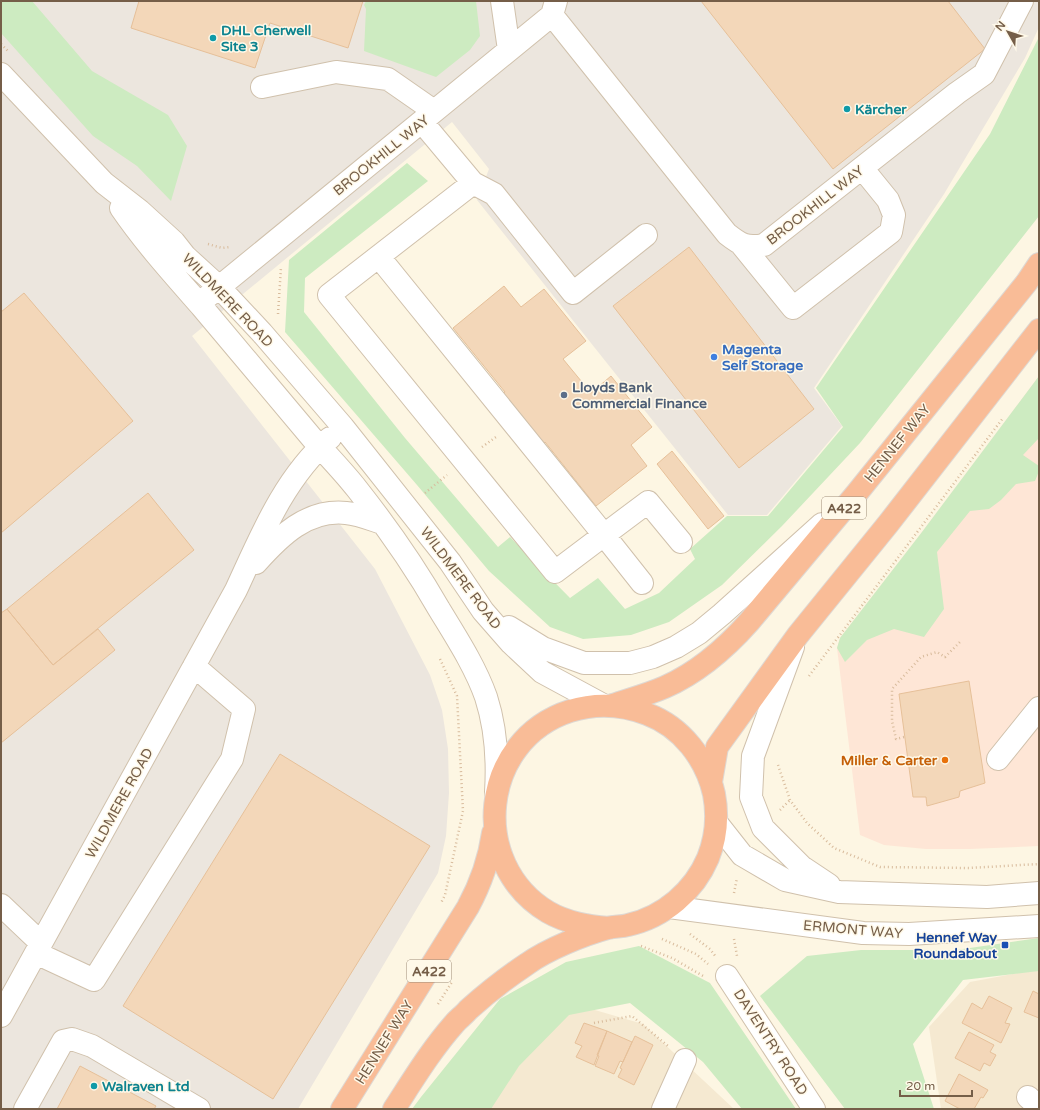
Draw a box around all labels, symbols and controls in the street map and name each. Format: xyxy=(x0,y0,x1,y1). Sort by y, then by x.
north arrow xyxy=(988,12,1028,52)
text: N xyxy=(993,18,1008,34)
place label: DHL Cherwell Site 3 xyxy=(221,22,311,55)
marker: DHL Cherwell Site 3 xyxy=(208,33,218,43)
place label: Kärcher xyxy=(855,101,907,118)
marker: Kärcher xyxy=(842,104,852,114)
street label: BROOKHILL WAY xyxy=(330,111,433,199)
street label: BROOKHILL WAY xyxy=(763,162,867,249)
street label: WILDMERE ROAD xyxy=(179,250,277,351)
place label: Magenta Self Storage xyxy=(722,341,803,374)
marker: Magenta Self Storage xyxy=(709,352,719,362)
place label: Lloyds Bank Commercial Finance xyxy=(572,379,707,412)
marker: Lloyds Bank Commercial Finance xyxy=(559,390,569,400)
street label: HENNEF WAY xyxy=(861,401,934,486)
road number: A422 xyxy=(822,497,866,519)
street label: WILDMERE ROAD xyxy=(417,524,505,633)
street label: WILDMERE ROAD xyxy=(82,745,157,862)
place label: Miller & Carter xyxy=(841,752,938,769)
marker: Miller & Carter xyxy=(940,755,950,765)
street label: ERMONT WAY xyxy=(802,917,904,942)
place label: Hennef Way Roundabout xyxy=(914,929,998,962)
marker: Hennef Way Roundabout xyxy=(1000,940,1010,950)
road number: A422 xyxy=(407,960,451,982)
street label: DAVENTRY ROAD xyxy=(730,986,811,1099)
street label: HENNEF WAY xyxy=(352,997,417,1087)
scale bar xyxy=(900,1072,972,1098)
place label: Walraven Ltd xyxy=(102,1078,190,1095)
text: 20 m xyxy=(906,1079,935,1093)
marker: Walraven Ltd xyxy=(89,1081,99,1091)

